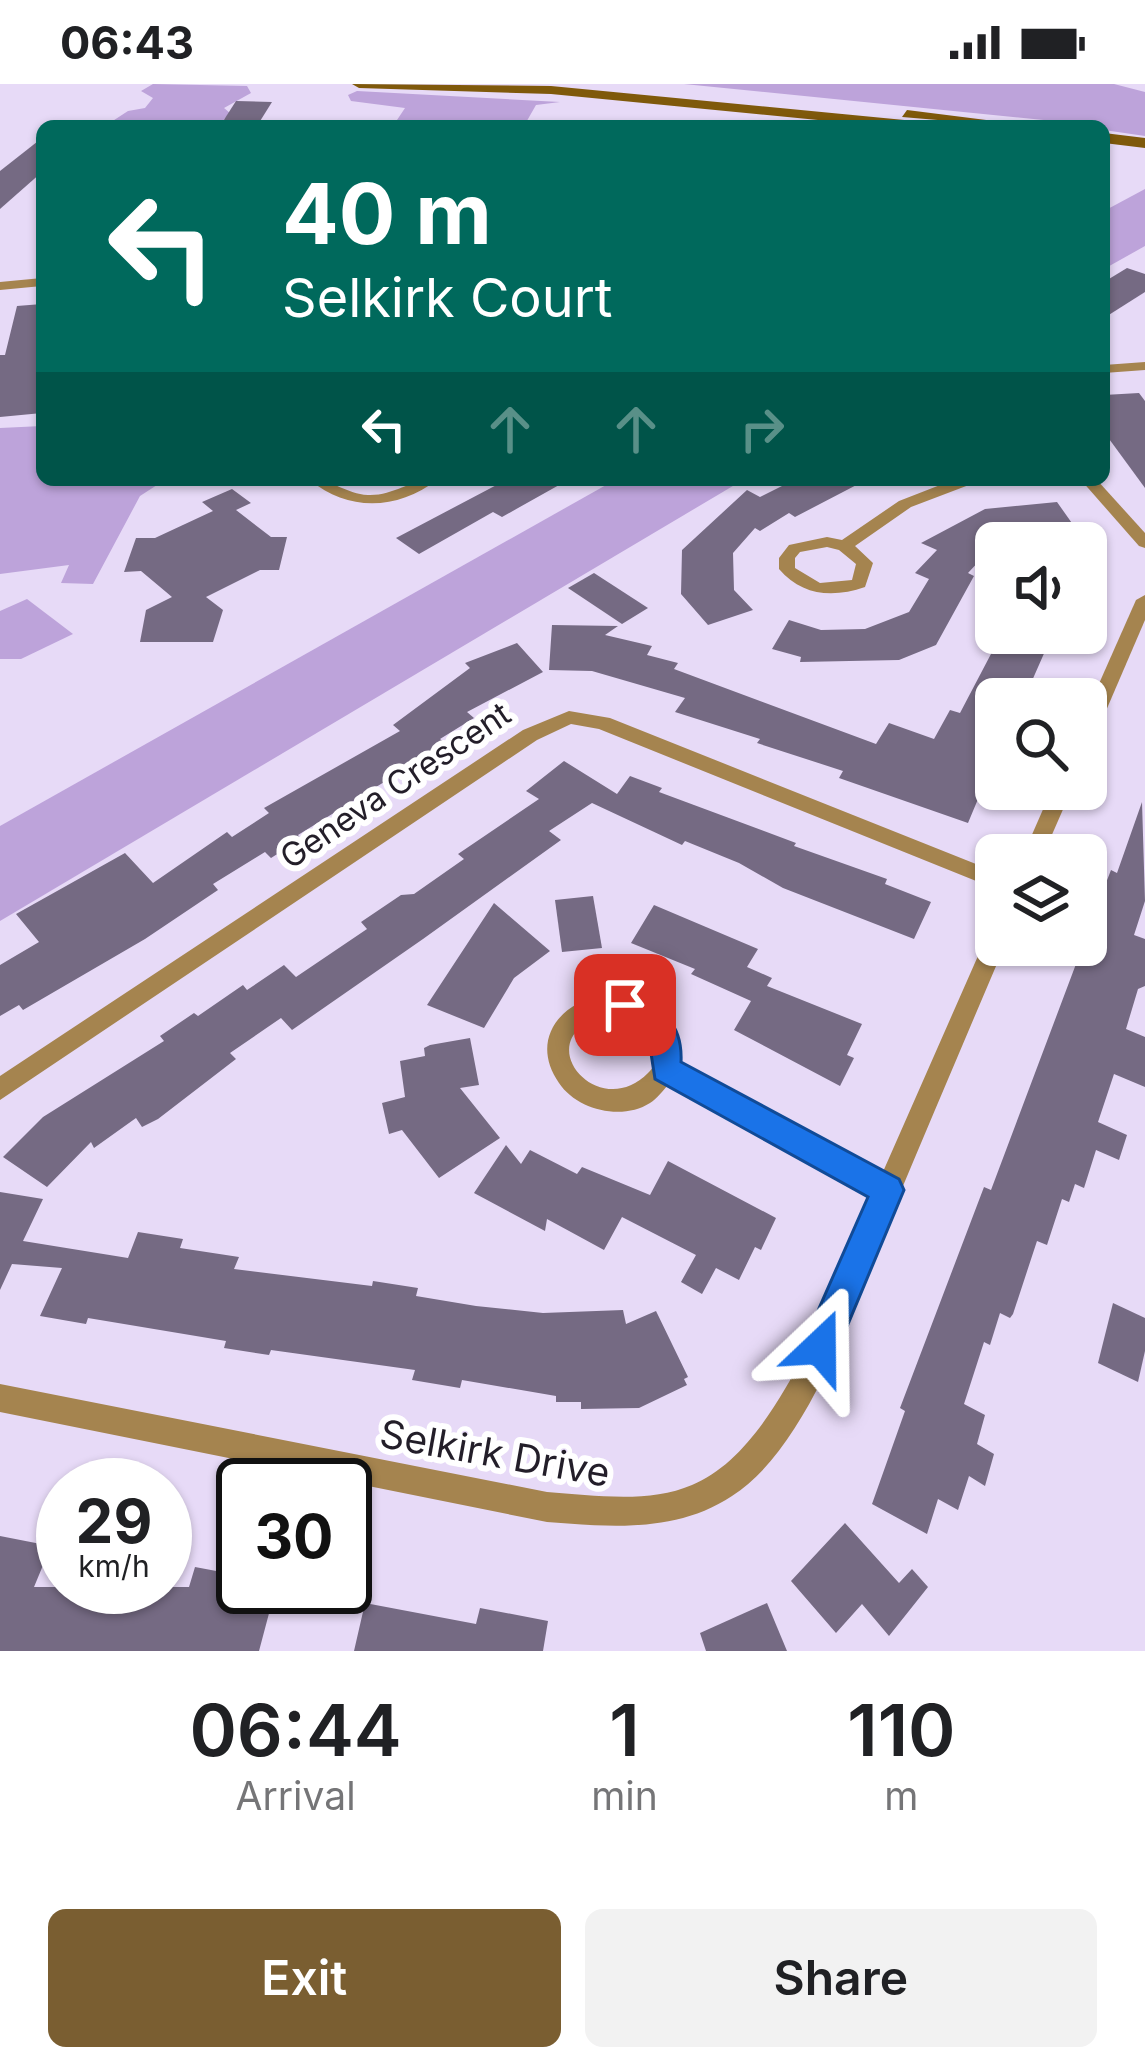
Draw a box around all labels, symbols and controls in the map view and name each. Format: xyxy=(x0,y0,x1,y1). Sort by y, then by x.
text: 06:43 xyxy=(60,15,194,70)
text: 40 m xyxy=(282,163,492,264)
icon: left xyxy=(84,168,240,324)
text: Selkirk Court xyxy=(282,265,613,330)
icon: left xyxy=(351,396,417,462)
icon: ahead xyxy=(477,396,543,462)
icon: ahead xyxy=(603,396,669,462)
icon: right xyxy=(729,396,795,462)
map controls xyxy=(975,522,1107,966)
button: sound xyxy=(975,522,1107,654)
button: search xyxy=(975,678,1107,810)
street label: Geneva Crescent xyxy=(272,693,518,877)
button: layers xyxy=(975,834,1107,966)
pin xyxy=(574,954,676,1056)
icon: arrive xyxy=(592,972,658,1038)
position arrow xyxy=(757,1284,883,1410)
street label: Selkirk Drive xyxy=(377,1409,614,1496)
speed limit sign: 30 xyxy=(216,1458,372,1614)
text: 29 xyxy=(76,1485,152,1557)
text: km/h xyxy=(78,1548,150,1584)
text: 06:44 xyxy=(189,1686,402,1773)
text: 1 xyxy=(609,1686,640,1773)
text: 110 xyxy=(847,1686,956,1773)
text: Arrival xyxy=(236,1772,356,1819)
text: min xyxy=(591,1772,658,1819)
text: m xyxy=(884,1772,918,1819)
button: Exit xyxy=(48,1909,561,2047)
button: Share xyxy=(585,1909,1097,2047)

